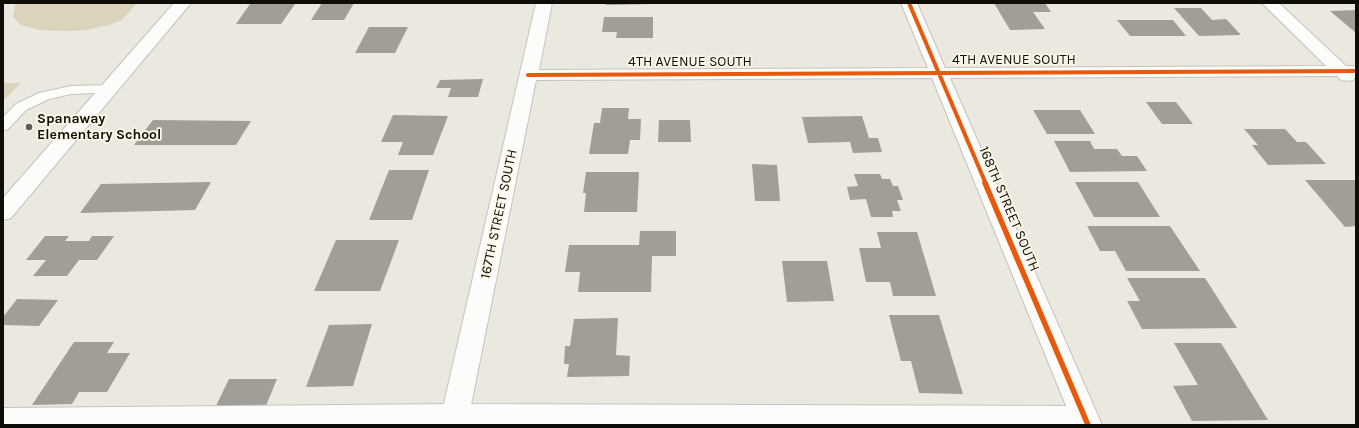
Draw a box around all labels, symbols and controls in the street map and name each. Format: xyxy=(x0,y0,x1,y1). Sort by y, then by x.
street label: 4TH AVENUE SOUTH xyxy=(952,52,1076,68)
street label: 4TH AVENUE SOUTH xyxy=(628,54,752,70)
place label: Spanaway Elementary School xyxy=(37,111,161,144)
marker: Spanaway Elementary School xyxy=(24,122,34,132)
street label: 168TH STREET SOUTH xyxy=(975,144,1043,274)
street label: 167TH STREET SOUTH xyxy=(477,148,521,280)

